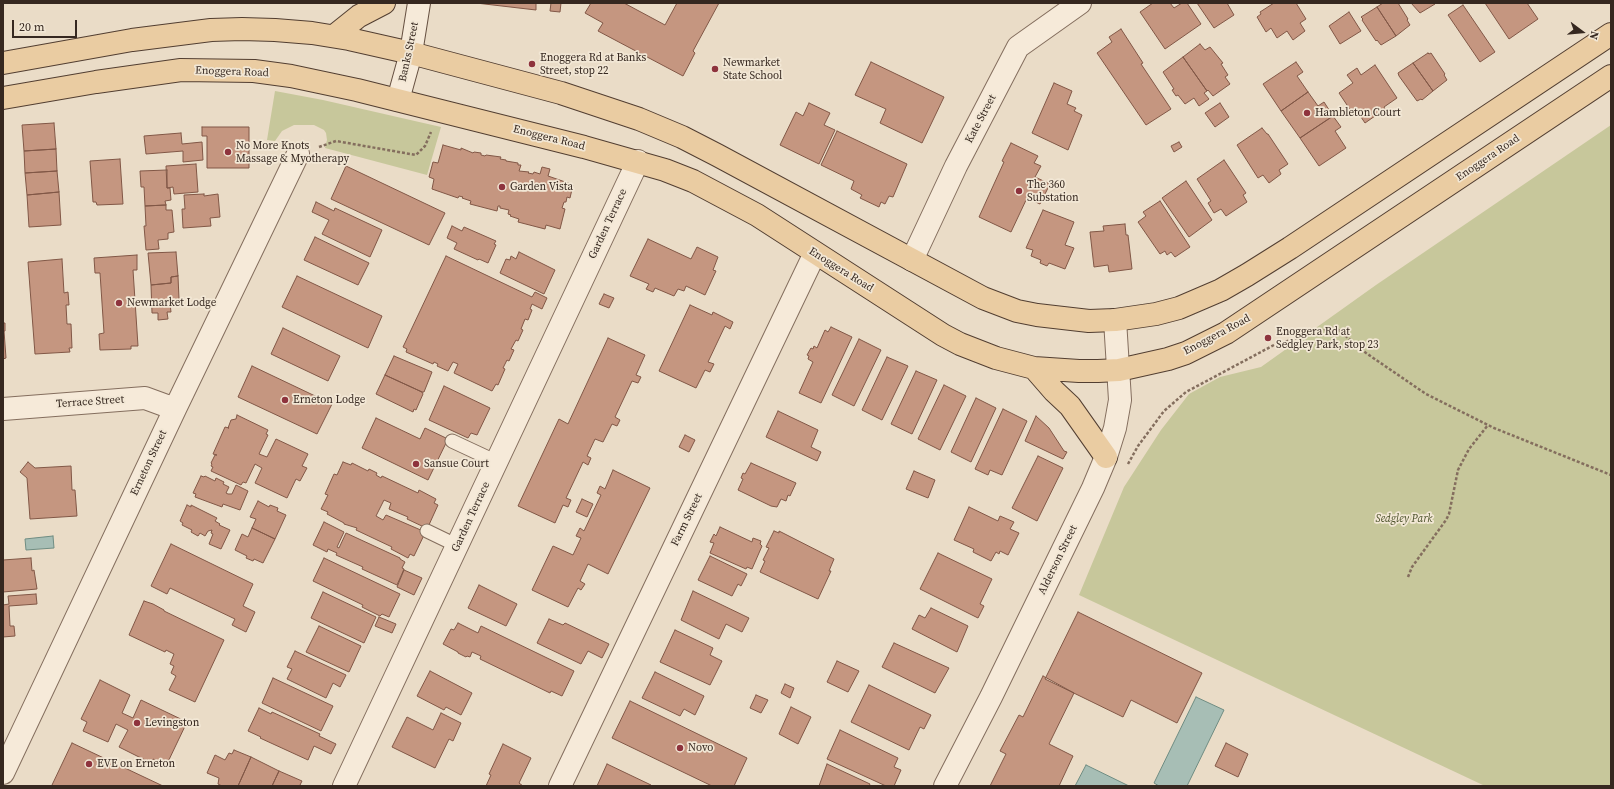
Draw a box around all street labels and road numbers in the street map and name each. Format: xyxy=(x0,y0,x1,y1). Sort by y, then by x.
street label: Banks Street xyxy=(396,21,422,83)
street label: Enoggera Road xyxy=(195,64,269,80)
street label: Kate Street xyxy=(963,92,999,146)
street label: Enoggera Road xyxy=(512,123,586,153)
street label: Enoggera Road xyxy=(1454,132,1522,184)
street label: Garden Terrace xyxy=(586,187,630,261)
street label: Enoggera Road xyxy=(806,245,876,295)
street label: Enoggera Road xyxy=(1181,312,1253,358)
street label: Terrace Street xyxy=(56,393,124,411)
street label: Erneton Street xyxy=(128,428,170,498)
street label: Garden Terrace xyxy=(449,480,493,554)
street label: Farm Street xyxy=(669,491,705,549)
street label: Alderson Street xyxy=(1036,523,1080,597)

